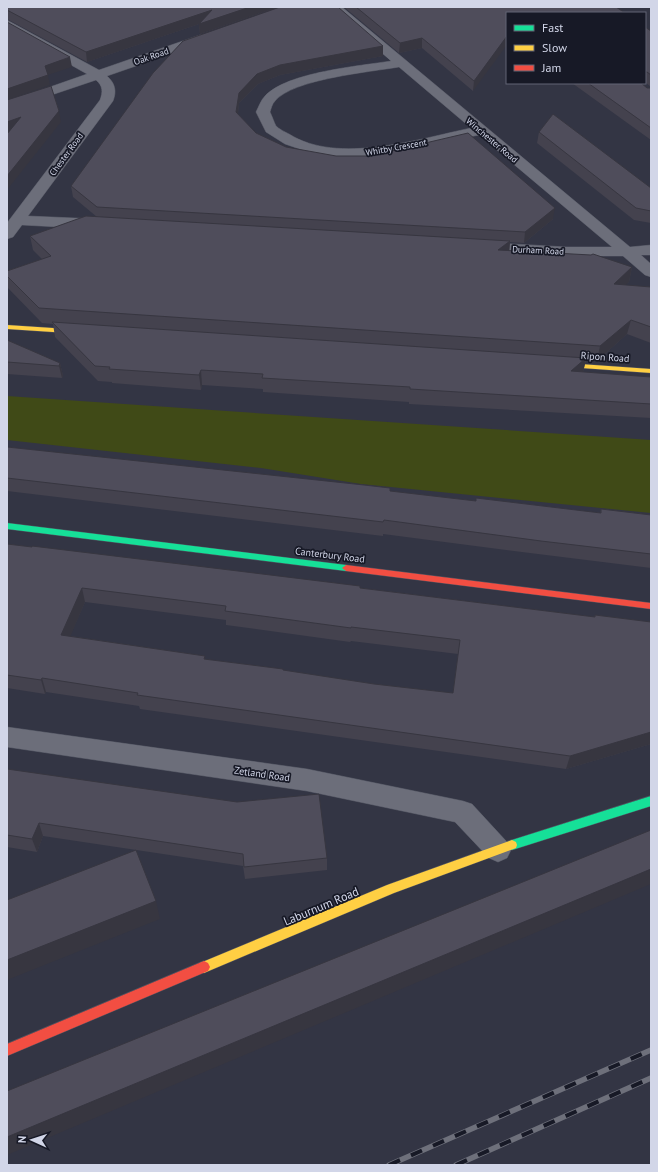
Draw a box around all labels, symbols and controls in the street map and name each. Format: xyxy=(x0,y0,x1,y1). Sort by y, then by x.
legend xyxy=(506,12,646,84)
text: Fast xyxy=(542,20,563,35)
text: Slow xyxy=(542,40,567,55)
street label: Oak Road xyxy=(132,45,170,67)
text: Jam xyxy=(541,60,561,75)
street label: Winchester Road xyxy=(464,115,520,165)
street label: Chester Road xyxy=(47,130,85,178)
street label: Whitby Crescent xyxy=(365,136,427,158)
street label: Durham Road xyxy=(512,243,564,257)
street label: Ripon Road xyxy=(580,349,630,365)
street label: Canterbury Road xyxy=(294,544,366,566)
street label: Zetland Road xyxy=(233,764,291,784)
street label: Laburnum Road xyxy=(281,883,361,929)
north arrow xyxy=(12,1120,52,1160)
text: N xyxy=(15,1135,29,1143)

